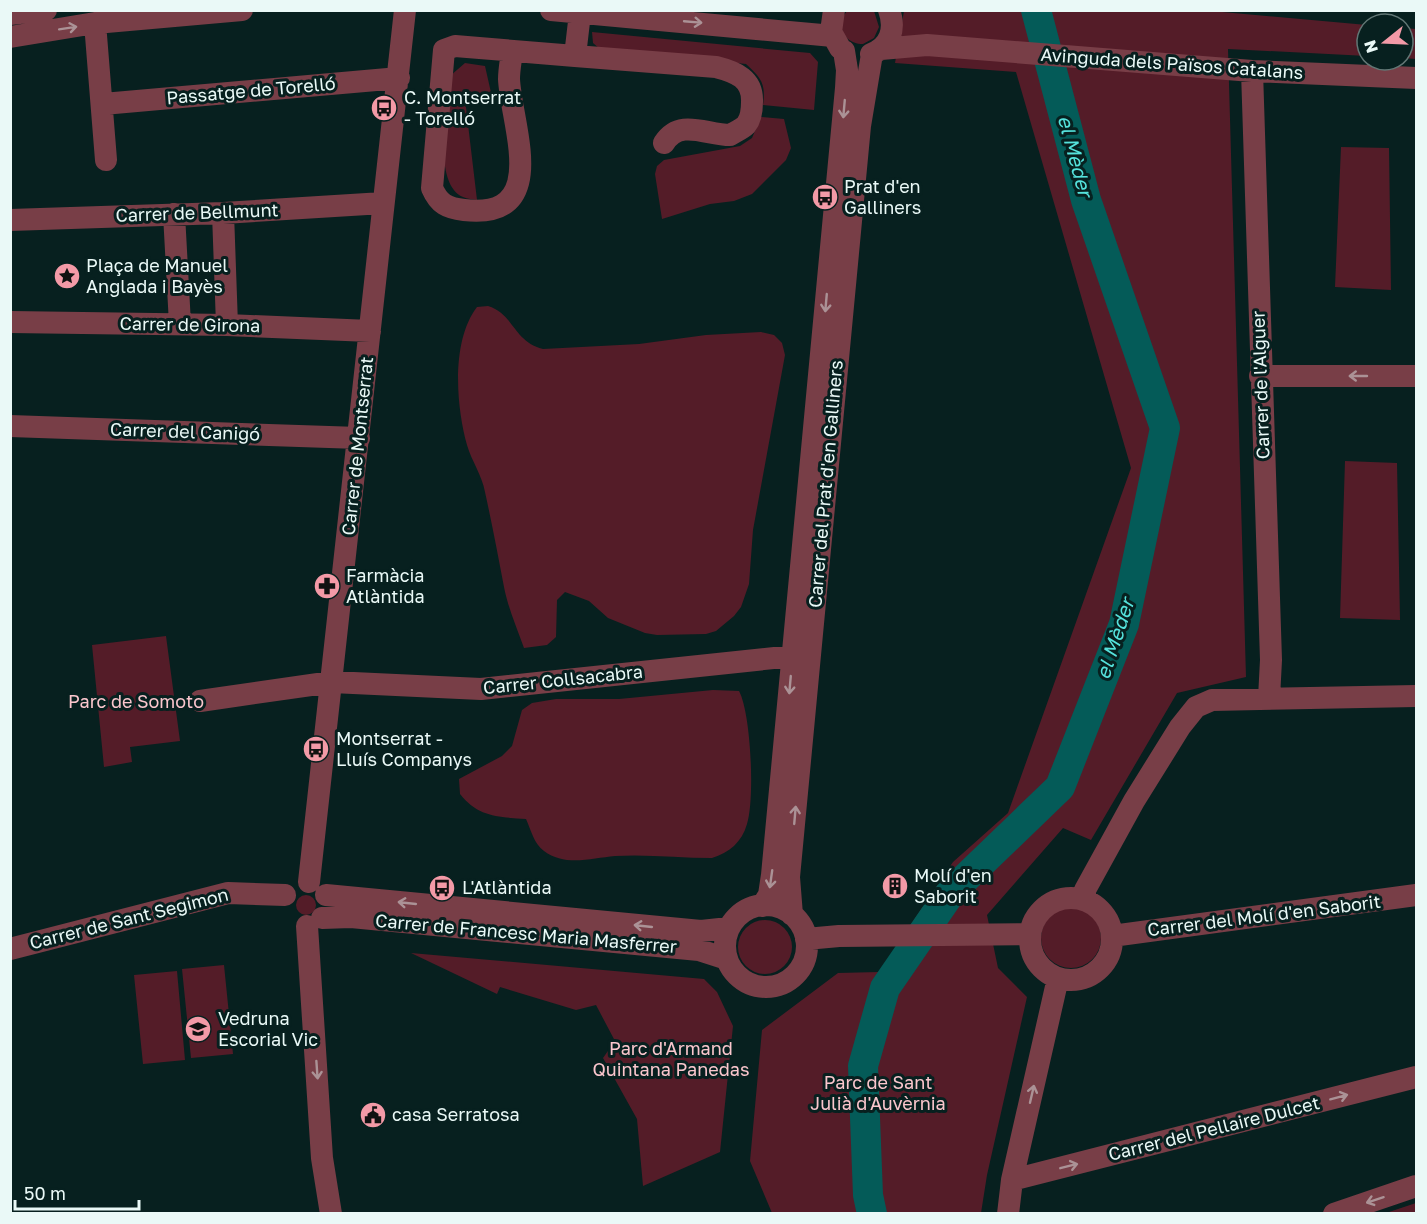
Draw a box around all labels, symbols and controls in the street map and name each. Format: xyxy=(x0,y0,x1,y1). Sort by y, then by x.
north arrow xyxy=(1355,12,1415,72)
one-way arrow xyxy=(682,17,702,28)
one-way arrow xyxy=(58,22,78,33)
text: N xyxy=(1359,38,1382,56)
street label: Avinguda dels Països Catalans xyxy=(1040,43,1304,83)
street label: Passatge de Torelló xyxy=(165,72,336,108)
place label: C. Montserrat - Torelló xyxy=(404,86,521,129)
bus stop icon: C. Montserrat - Torelló xyxy=(369,93,399,123)
one-way arrow xyxy=(838,98,849,118)
water label: el Mèder xyxy=(1054,112,1099,202)
place label: Prat d'en Galliners xyxy=(844,175,921,218)
bus stop icon: Prat d'en Galliners xyxy=(810,182,840,212)
street label: Carrer de Bellmunt xyxy=(115,198,279,226)
place label: Plaça de Manuel Anglada i Bayès xyxy=(86,254,228,297)
place icon: Plaça de Manuel Anglada i Bayès xyxy=(52,261,82,291)
one-way arrow xyxy=(820,292,831,312)
street label: Carrer de l'Alguer xyxy=(1246,310,1274,460)
street label: Carrer de Girona xyxy=(120,312,261,336)
street label: Carrer de Montserrat xyxy=(337,355,377,536)
street label: Carrer del Prat d'en Galliners xyxy=(803,359,847,609)
one-way arrow xyxy=(1349,370,1369,382)
street label: Carrer del Canigó xyxy=(110,417,260,445)
place label: Farmàcia Atlàntida xyxy=(346,564,425,607)
pharmacy icon: Farmàcia Atlàntida xyxy=(312,571,342,601)
water label: el Mèder xyxy=(1090,592,1139,682)
street label: Carrer Collsacabra xyxy=(482,660,644,698)
one-way arrow xyxy=(784,675,795,695)
park label: Parc de Somoto xyxy=(68,690,204,712)
place label: Montserrat - Lluís Companys xyxy=(336,727,472,770)
bus stop icon: Montserrat - Lluís Companys xyxy=(301,734,331,764)
one-way arrow xyxy=(790,806,801,826)
place label: Molí d'en Saborit xyxy=(914,864,992,907)
one-way arrow xyxy=(766,869,777,889)
building icon: Molí d'en Saborit xyxy=(880,871,910,901)
bus stop icon: L'Atlàntida xyxy=(427,873,457,903)
place label: L'Atlàntida xyxy=(462,876,552,898)
street label: Carrer de Sant Segimon xyxy=(27,883,230,953)
street label: Carrer del Molí d'en Saborit xyxy=(1146,890,1382,940)
one-way arrow xyxy=(398,897,418,908)
street label: Carrer de Francesc Maria Masferrer xyxy=(374,909,678,957)
one-way arrow xyxy=(634,920,654,931)
place label: Vedruna Escorial Vic xyxy=(218,1007,318,1050)
school or university icon: Vedruna Escorial Vic xyxy=(183,1014,213,1044)
park label: Parc d'Armand Quintana Panedas xyxy=(592,1037,750,1080)
one-way arrow xyxy=(312,1060,323,1079)
park label: Parc de Sant Julià d'Auvèrnia xyxy=(810,1071,946,1114)
one-way arrow xyxy=(1026,1085,1038,1104)
street label: Carrer del Pellaire Dulcet xyxy=(1106,1091,1322,1165)
one-way arrow xyxy=(1329,1091,1348,1103)
public building icon: casa Serratosa xyxy=(358,1100,388,1130)
place label: casa Serratosa xyxy=(392,1103,520,1125)
one-way arrow xyxy=(1059,1160,1078,1171)
scale bar xyxy=(15,1173,140,1211)
text: 50 m xyxy=(24,1182,66,1204)
one-way arrow xyxy=(1366,1195,1385,1206)

